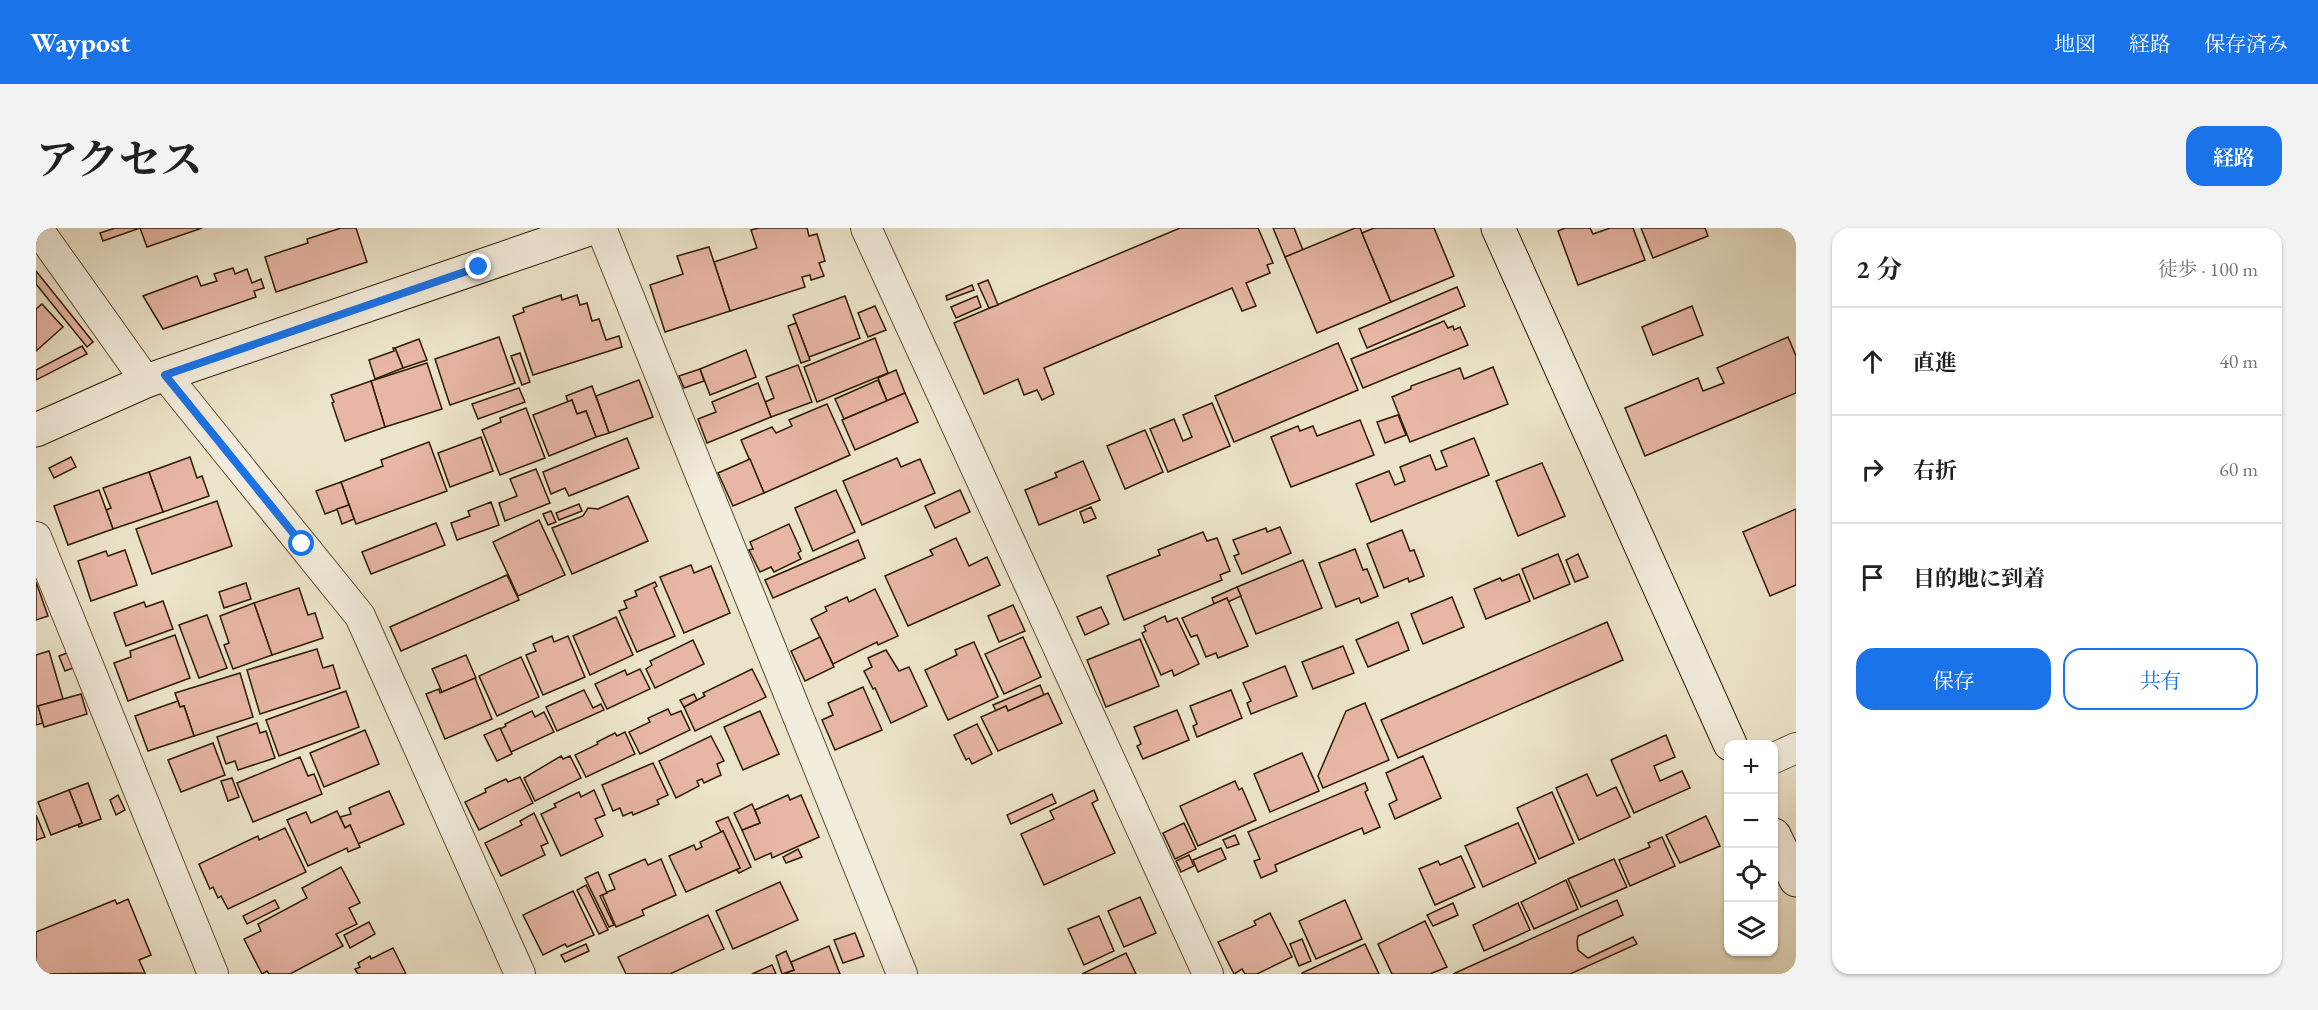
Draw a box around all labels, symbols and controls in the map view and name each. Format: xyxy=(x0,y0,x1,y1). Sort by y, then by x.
text: Waypost xyxy=(30,24,131,60)
text: 地図 xyxy=(2054,30,2096,57)
text: 経路 xyxy=(2129,30,2171,57)
text: 保存済み xyxy=(2204,30,2288,57)
button: 経路 xyxy=(2186,126,2282,186)
text: アクセス xyxy=(36,132,203,187)
text: 2 分 xyxy=(1856,252,1902,286)
route end xyxy=(465,253,491,279)
text: 徒歩 · 100 m xyxy=(2158,256,2258,282)
icon: ahead xyxy=(1856,345,1889,378)
text: 直進 xyxy=(1913,348,1957,377)
text: 40 m xyxy=(2219,348,2258,374)
icon: right xyxy=(1856,453,1889,486)
text: 右折 xyxy=(1913,456,1957,485)
text: 60 m xyxy=(2219,456,2258,482)
route start xyxy=(288,530,314,556)
icon: arrive xyxy=(1856,561,1889,594)
text: 目的地に到着 xyxy=(1913,564,2045,593)
button: 保存 xyxy=(1856,648,2051,710)
button: 共有 xyxy=(2063,648,2258,710)
map controls xyxy=(1724,740,1778,956)
button: + xyxy=(1724,740,1778,794)
button: − xyxy=(1724,794,1778,848)
button: locate xyxy=(1724,848,1778,902)
button: layers xyxy=(1724,902,1778,956)

